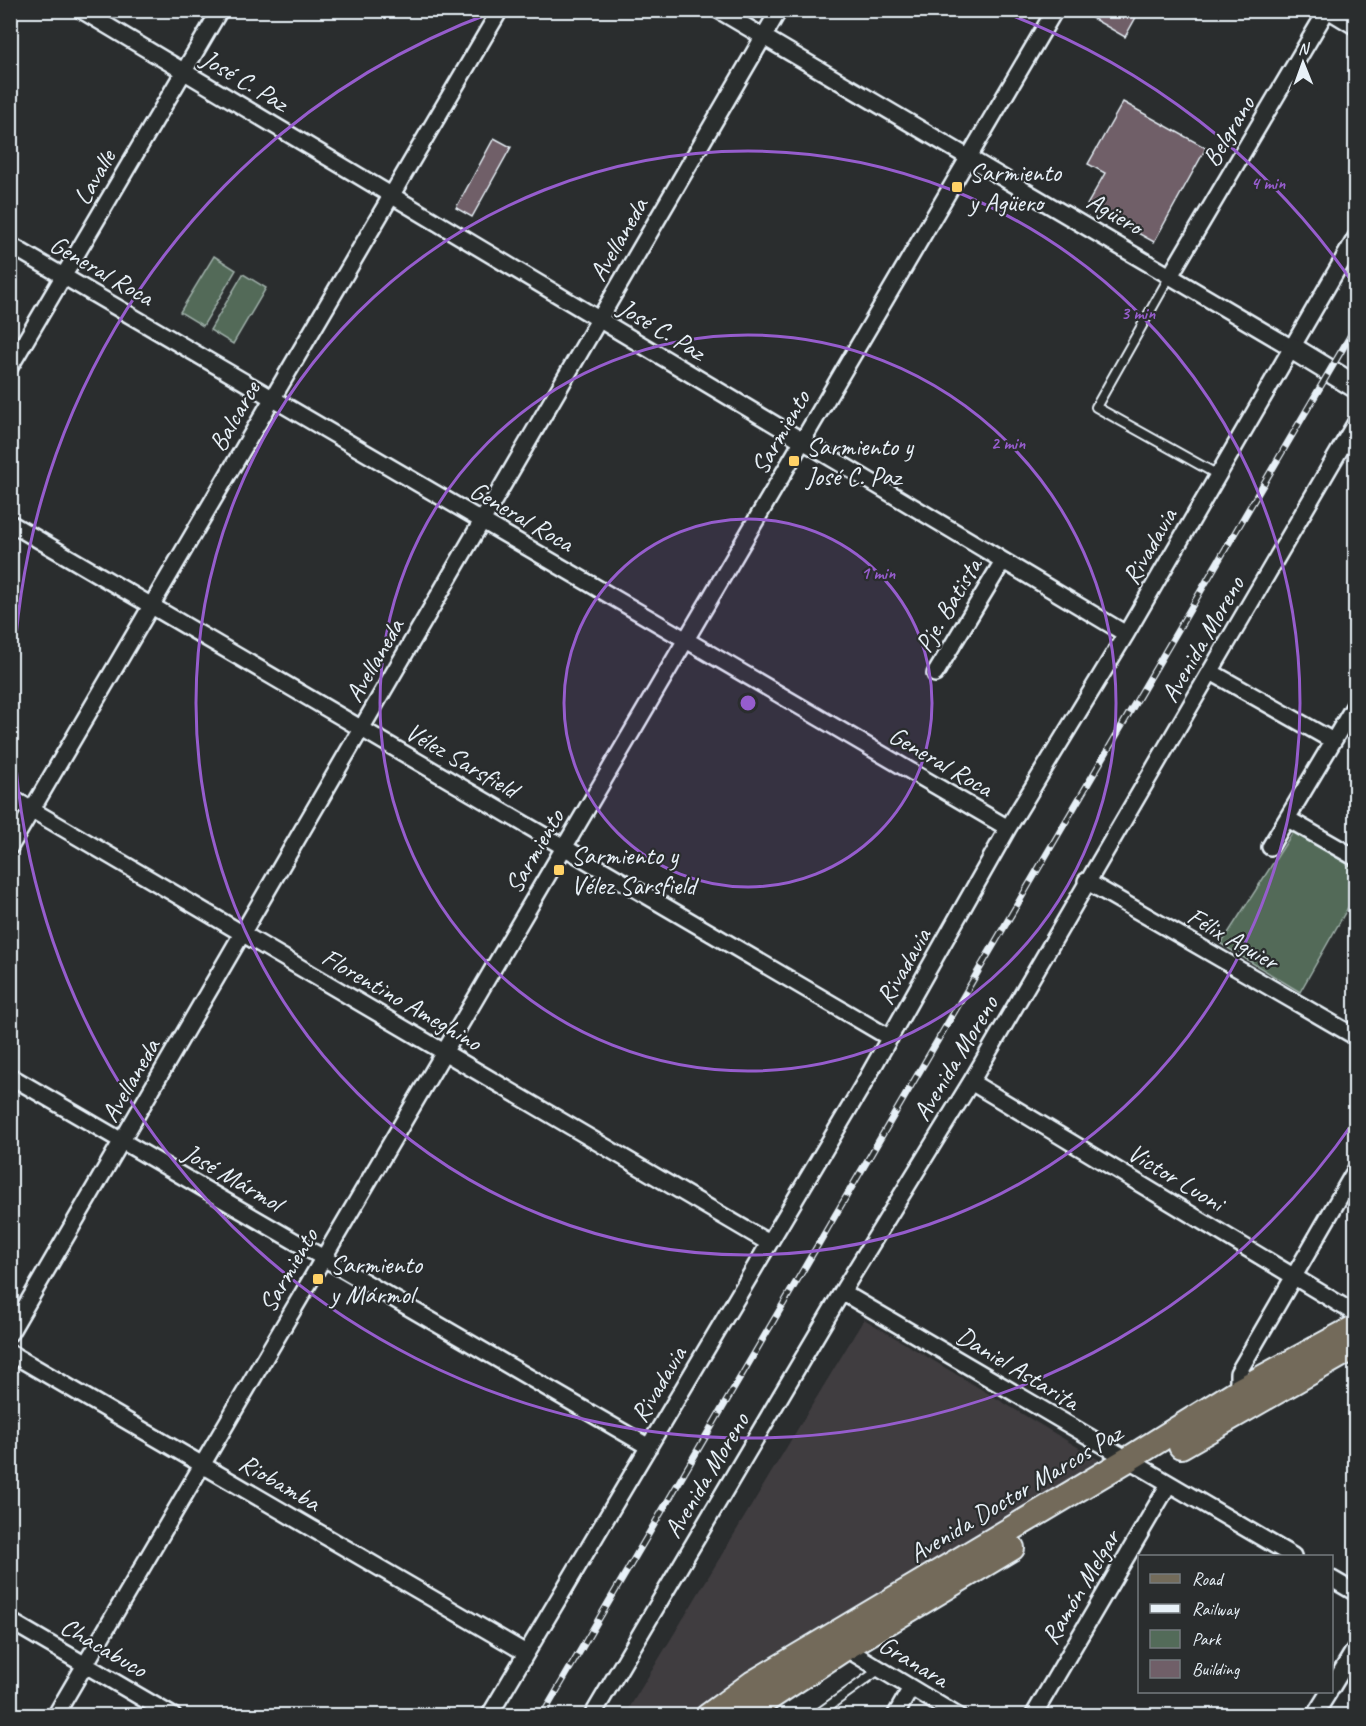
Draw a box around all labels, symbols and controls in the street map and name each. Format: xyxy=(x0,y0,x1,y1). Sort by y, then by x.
north arrow xyxy=(1273,33,1333,93)
text: N xyxy=(1298,39,1311,59)
street label: José C. Paz xyxy=(194,41,296,120)
street label: Belgrano xyxy=(1195,88,1263,173)
street label: Lavalle xyxy=(66,142,124,211)
place label: Sarmiento y Agüero xyxy=(967,156,1063,219)
text: 4 min xyxy=(1251,172,1286,194)
marker: Sarmiento y Agüero xyxy=(950,180,964,194)
street label: Agüero xyxy=(1081,184,1151,244)
street label: Avellaneda xyxy=(581,190,656,287)
street label: General Roca xyxy=(44,228,161,314)
street label: José C. Paz xyxy=(611,290,713,369)
text: 3 min xyxy=(1121,302,1156,324)
street label: Balcarce xyxy=(201,374,268,457)
street label: Sarmiento xyxy=(743,383,819,480)
place label: Sarmiento y José C. Paz xyxy=(804,430,915,493)
text: 2 min xyxy=(991,432,1026,454)
marker: Sarmiento y José C. Paz xyxy=(787,454,801,468)
street label: General Roca xyxy=(464,474,581,560)
street label: Rivadavia xyxy=(1114,501,1185,590)
street label: Pje. Batista xyxy=(907,550,991,658)
text: 1 min xyxy=(861,562,896,584)
street label: Avenida Moreno xyxy=(1153,569,1253,708)
street label: Avellaneda xyxy=(337,611,412,708)
centre of rings xyxy=(738,693,758,713)
street label: Vélez Sarsfield xyxy=(399,715,527,808)
street label: General Roca xyxy=(883,719,1000,805)
street label: Sarmiento xyxy=(497,802,573,899)
place label: Sarmiento y Vélez Sarsfield xyxy=(571,839,700,902)
marker: Sarmiento y Vélez Sarsfield xyxy=(552,863,566,877)
street label: Félix Aguier xyxy=(1182,899,1286,979)
street label: Rivadavia xyxy=(868,921,939,1010)
street label: Florentino Ameghino xyxy=(316,940,489,1059)
street label: Avenida Moreno xyxy=(905,988,1007,1127)
street label: Avellaneda xyxy=(93,1031,168,1128)
street label: José Mármol xyxy=(175,1135,292,1221)
street label: Victor Luoni xyxy=(1122,1136,1233,1221)
street label: Sarmiento xyxy=(251,1221,327,1318)
place label: Sarmiento y Mármol xyxy=(328,1248,424,1311)
marker: Sarmiento y Mármol xyxy=(311,1272,325,1286)
street label: Daniel Astarita xyxy=(950,1319,1087,1419)
street label: Rivadavia xyxy=(623,1339,695,1428)
street label: Avenida Moreno xyxy=(656,1405,758,1544)
street label: Avenida Doctor Marcos Paz xyxy=(903,1415,1130,1570)
street label: Riobamba xyxy=(233,1446,328,1520)
street label: Ramón Melgar xyxy=(1033,1522,1129,1650)
legend xyxy=(1138,1555,1333,1693)
text: Road xyxy=(1192,1568,1225,1590)
text: Railway xyxy=(1192,1598,1240,1620)
street label: Chacabuco xyxy=(55,1609,155,1686)
street label: Granara xyxy=(873,1628,957,1696)
text: Park xyxy=(1192,1628,1222,1650)
text: Building xyxy=(1192,1658,1241,1680)

